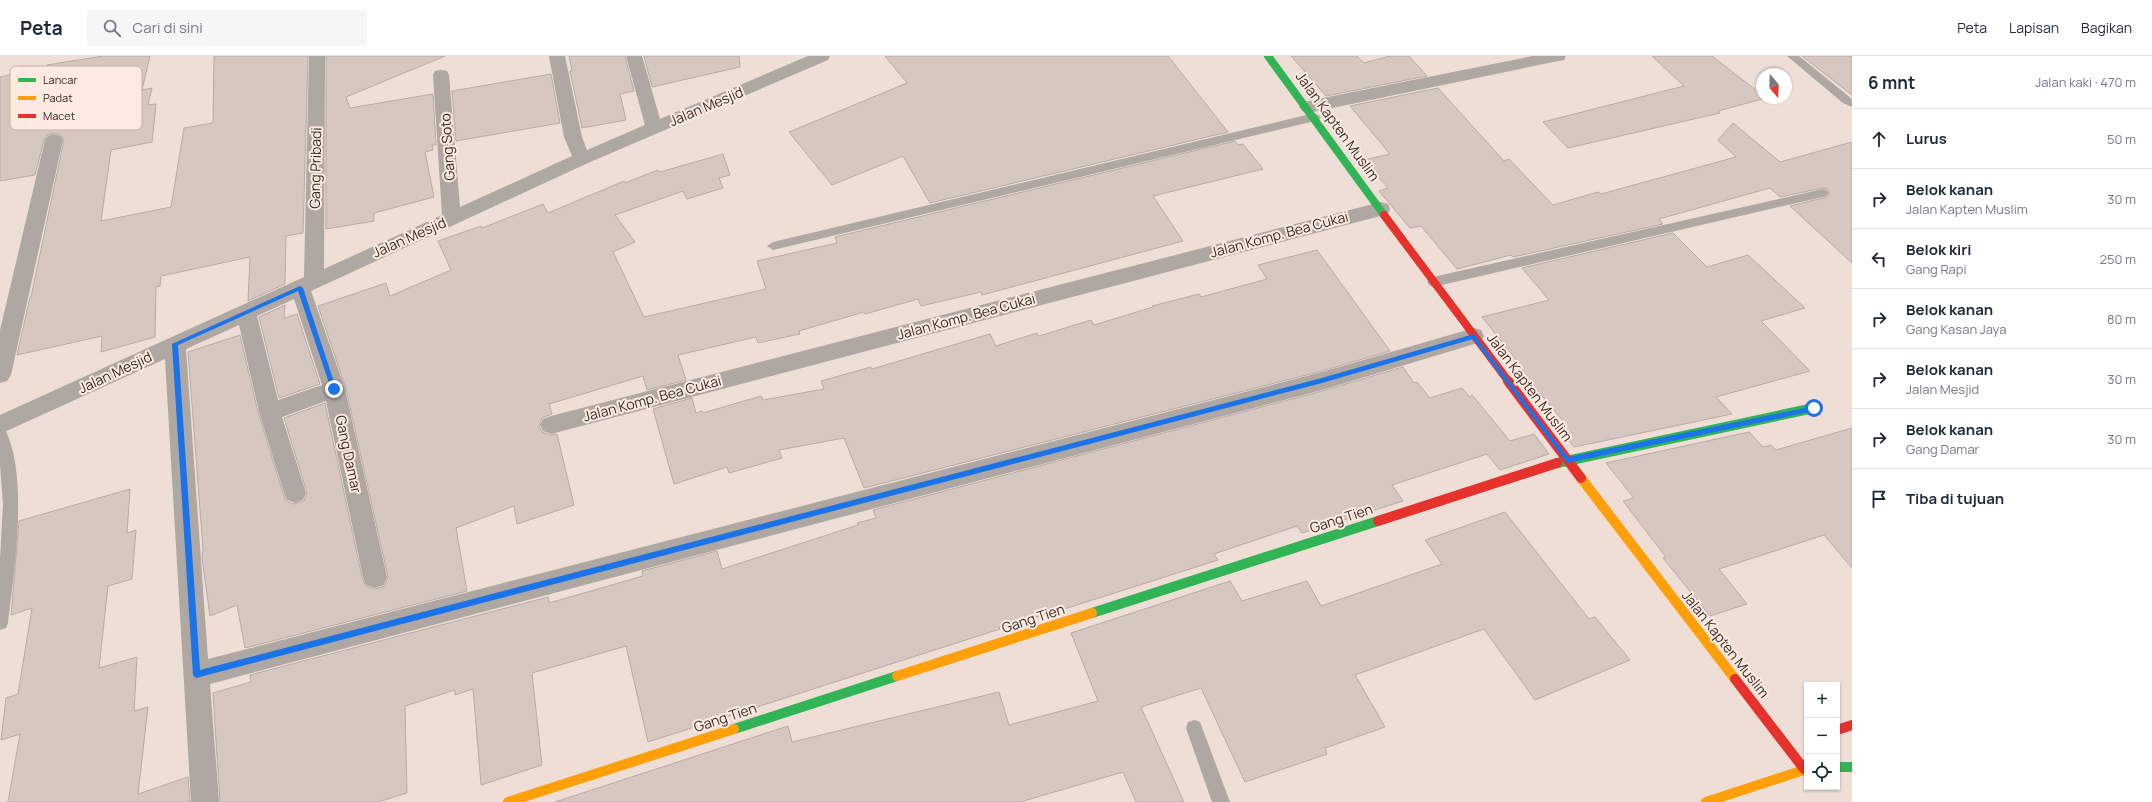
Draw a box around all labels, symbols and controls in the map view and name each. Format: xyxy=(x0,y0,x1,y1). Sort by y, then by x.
search box xyxy=(87,10,367,46)
text: Peta xyxy=(20,15,63,41)
icon: search xyxy=(101,17,123,39)
text: Cari di sini xyxy=(133,17,203,38)
text: Peta xyxy=(1957,18,1987,37)
text: Lapisan xyxy=(2009,18,2059,37)
text: Bagikan xyxy=(2081,18,2132,37)
legend xyxy=(10,66,142,130)
street label: Jalan Kapten Muslim xyxy=(1292,67,1384,185)
north arrow xyxy=(1756,68,1792,104)
text: 6 mnt xyxy=(1868,71,1915,94)
text: Lancar xyxy=(43,72,77,87)
text: Jalan kaki · 470 m xyxy=(2035,73,2136,91)
street label: Jalan Mesjid xyxy=(666,82,746,130)
text: Padat xyxy=(43,90,73,105)
text: Macet xyxy=(43,108,75,123)
street label: Gang Soto xyxy=(435,113,459,181)
street label: Gang Pribadi xyxy=(305,127,325,209)
icon: ahead xyxy=(1868,128,1890,150)
text: Lurus xyxy=(1906,128,1947,149)
text: 50 m xyxy=(2107,130,2136,148)
text: Belok kanan xyxy=(1906,179,1993,200)
icon: right xyxy=(1868,188,1890,210)
text: 30 m xyxy=(2107,190,2136,208)
text: Jalan Kapten Muslim xyxy=(1906,200,2028,218)
street label: Jalan Komp. Bea Cukai xyxy=(1208,206,1350,262)
street label: Jalan Mesjid xyxy=(369,212,449,262)
text: Belok kiri xyxy=(1906,239,1972,260)
icon: left xyxy=(1868,248,1890,270)
text: 250 m xyxy=(2100,250,2136,268)
text: Gang Rapi xyxy=(1906,260,1967,278)
street label: Jalan Komp. Bea Cukai xyxy=(895,288,1037,344)
text: Belok kanan xyxy=(1906,299,1993,320)
icon: right xyxy=(1868,308,1890,330)
text: 80 m xyxy=(2107,310,2136,328)
text: Gang Kasan Jaya xyxy=(1906,320,2006,338)
street label: Jalan Kapten Muslim xyxy=(1483,329,1577,445)
street label: Jalan Mesjid xyxy=(75,347,155,397)
text: Belok kanan xyxy=(1906,359,1993,380)
icon: right xyxy=(1868,368,1890,390)
street label: Jalan Komp. Bea Cukai xyxy=(581,370,723,426)
text: 30 m xyxy=(2107,370,2136,388)
route end xyxy=(325,380,343,398)
text: Jalan Mesjid xyxy=(1906,380,1979,398)
route start xyxy=(1805,399,1823,417)
street label: Gang Damar xyxy=(332,413,366,495)
text: Belok kanan xyxy=(1906,419,1993,440)
icon: right xyxy=(1868,428,1890,450)
text: 30 m xyxy=(2107,430,2136,448)
text: Gang Damar xyxy=(1906,440,1979,458)
icon: arrive xyxy=(1868,488,1890,510)
text: Tiba di tujuan xyxy=(1906,488,2004,509)
street label: Gang Tien xyxy=(1307,499,1375,537)
street label: Jalan Kapten Muslim xyxy=(1678,587,1774,702)
street label: Gang Tien xyxy=(999,599,1067,637)
map controls xyxy=(1804,682,1840,790)
button: + xyxy=(1804,682,1840,718)
street label: Gang Tien xyxy=(691,698,759,736)
button: − xyxy=(1804,718,1840,754)
button: locate xyxy=(1804,754,1840,790)

